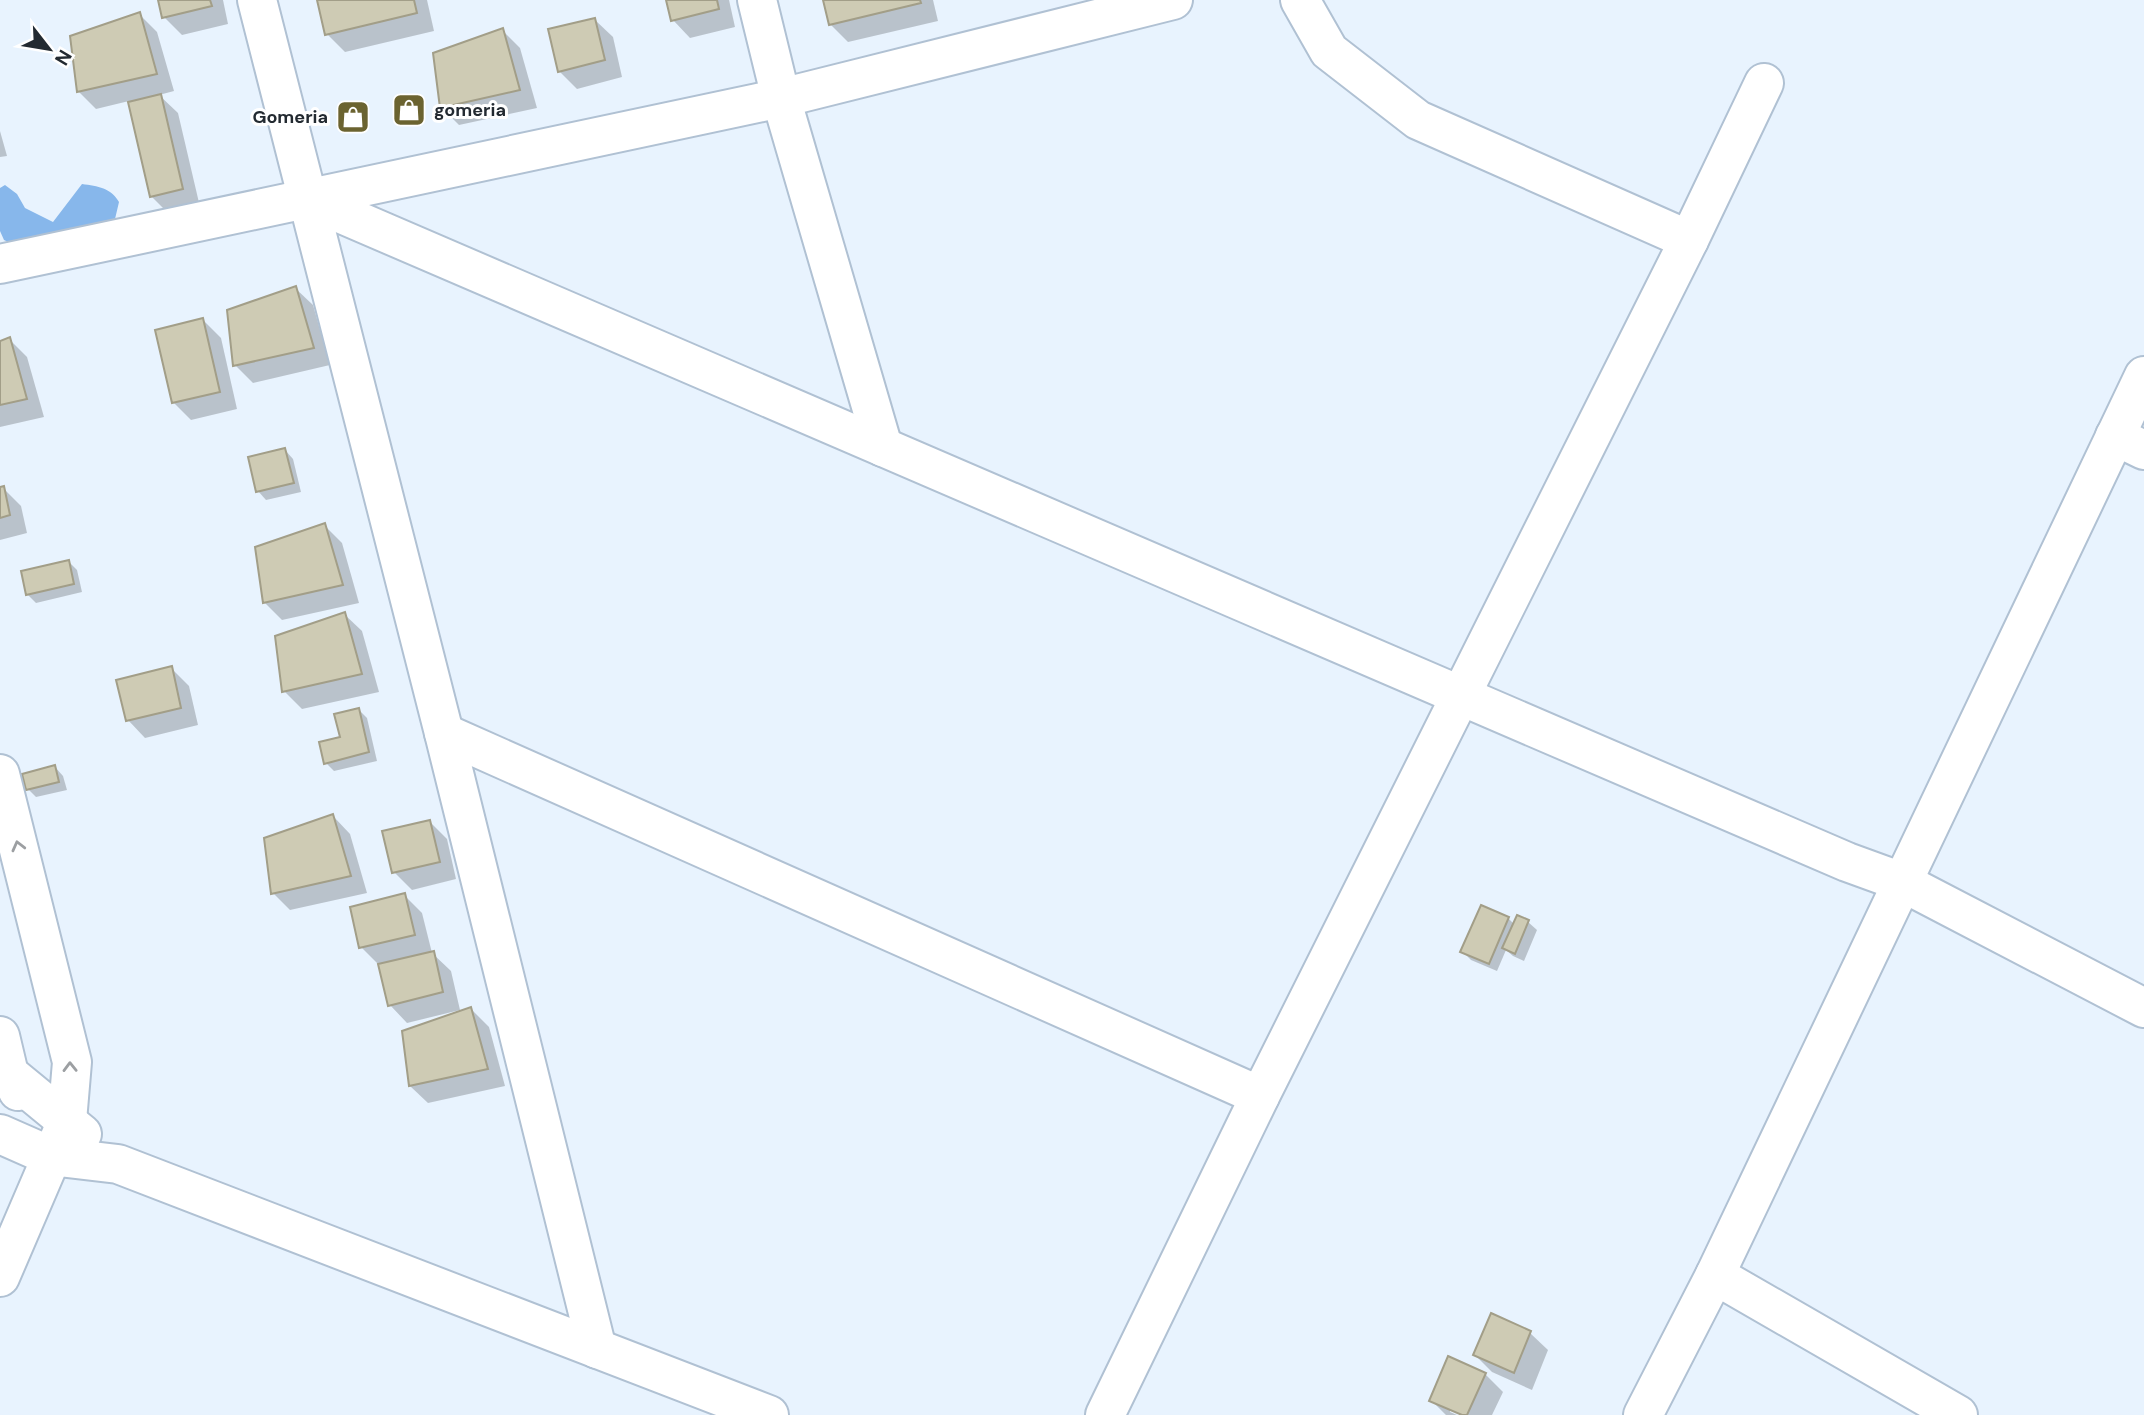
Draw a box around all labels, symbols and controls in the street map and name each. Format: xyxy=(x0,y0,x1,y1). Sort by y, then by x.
north arrow xyxy=(14,14,84,84)
text: N xyxy=(49,45,77,70)
shop icon: gomeria xyxy=(390,91,428,129)
shop icon: Gomeria xyxy=(334,98,372,136)
place label: gomeria xyxy=(434,98,506,122)
place label: Gomeria xyxy=(252,105,328,129)
one-way arrow xyxy=(12,840,26,852)
one-way arrow xyxy=(62,1061,78,1072)

